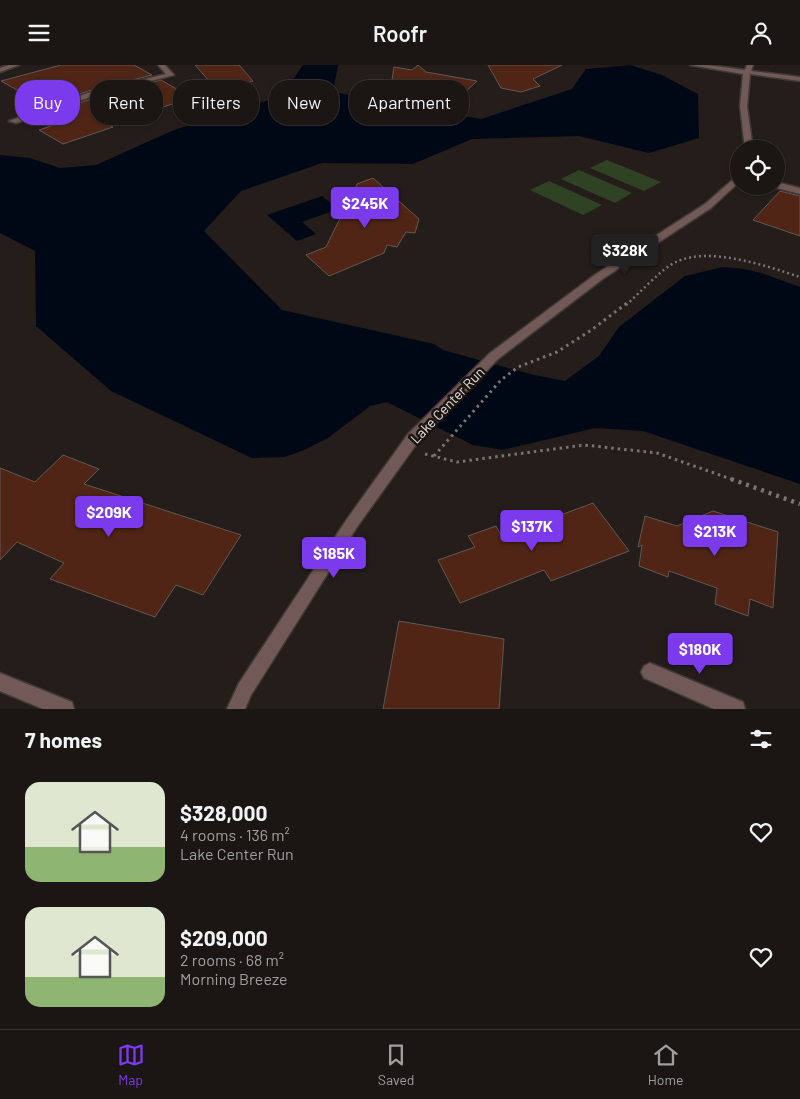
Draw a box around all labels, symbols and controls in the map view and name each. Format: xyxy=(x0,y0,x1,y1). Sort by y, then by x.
icon: menu xyxy=(25,19,53,47)
icon: person xyxy=(747,19,775,47)
text: Roofr xyxy=(373,20,427,46)
chip: Buy xyxy=(15,80,80,125)
chip: Rent xyxy=(90,80,163,125)
chip: Filters xyxy=(173,80,259,125)
chip: New xyxy=(269,80,339,125)
chip: Apartment xyxy=(349,80,469,125)
map controls xyxy=(730,140,785,195)
button: locate xyxy=(730,140,785,195)
pin: $245K xyxy=(330,186,400,229)
text: $245K xyxy=(342,193,388,212)
pin: $328K xyxy=(590,233,660,276)
text: $328K xyxy=(602,240,648,259)
street label: Lake Center Run xyxy=(406,363,488,447)
pin: $209K xyxy=(74,495,144,538)
text: $209K xyxy=(86,502,132,521)
pin: $137K xyxy=(497,509,567,552)
pin: $213K xyxy=(680,515,750,557)
text: $137K xyxy=(511,516,553,535)
text: $213K xyxy=(694,521,736,540)
pin: $185K xyxy=(299,537,369,579)
text: $185K xyxy=(313,543,355,562)
pin: $180K xyxy=(665,633,735,675)
text: $180K xyxy=(679,639,721,658)
icon: filters xyxy=(747,725,775,753)
text: 7 homes xyxy=(25,727,102,752)
text: $328,000 xyxy=(180,800,267,825)
icon: home xyxy=(65,802,125,862)
icon: heart xyxy=(747,818,775,846)
text: 4 rooms · 136 m² xyxy=(180,825,290,844)
text: Lake Center Run xyxy=(180,844,294,863)
text: $209,000 xyxy=(180,925,268,950)
icon: home xyxy=(65,927,125,987)
icon: heart xyxy=(747,943,775,971)
text: 2 rooms · 68 m² xyxy=(180,950,284,969)
text: Morning Breeze xyxy=(180,969,288,988)
tab: Map xyxy=(117,1041,145,1088)
tab: Saved xyxy=(378,1041,415,1088)
tab: Home xyxy=(648,1041,683,1088)

